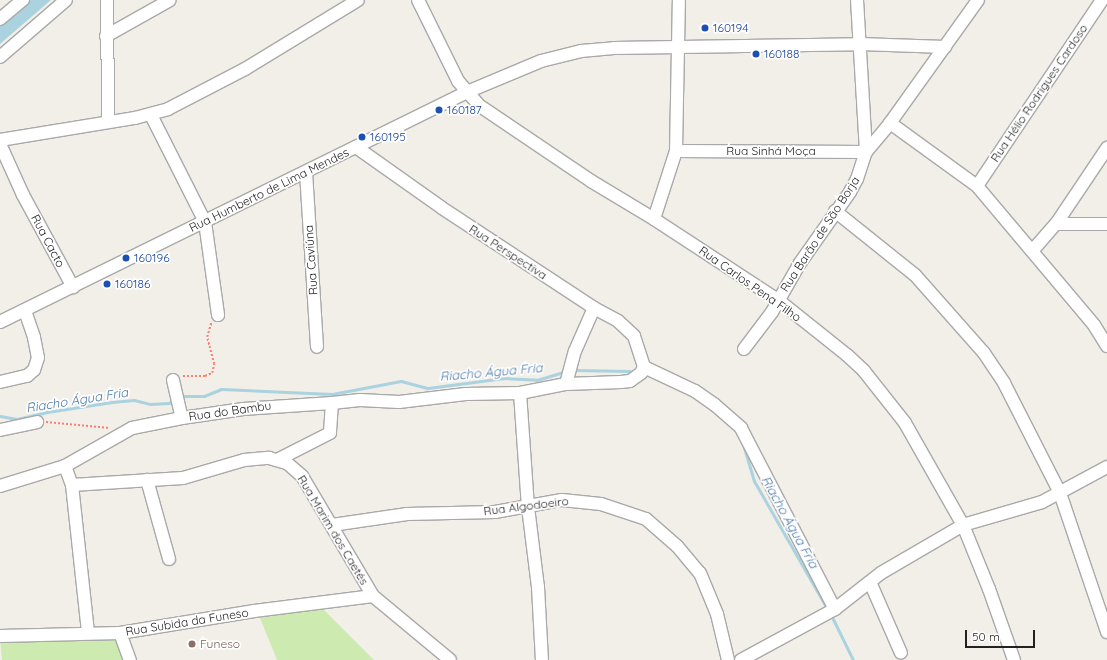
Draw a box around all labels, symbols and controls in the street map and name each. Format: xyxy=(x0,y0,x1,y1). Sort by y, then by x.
place label: 160194 xyxy=(713,21,748,35)
street label: Rua Hélio Rodrigues Cardoso xyxy=(987,21,1091,165)
marker: 160194 xyxy=(700,23,710,33)
place label: 160188 xyxy=(764,47,799,61)
marker: 160188 xyxy=(751,49,761,59)
place label: 160187 xyxy=(447,103,482,117)
marker: 160187 xyxy=(434,105,444,115)
place label: 160195 xyxy=(370,130,406,144)
marker: 160195 xyxy=(357,132,367,142)
street label: Rua Sinhá Moça xyxy=(726,144,816,158)
street label: Rua Humberto de Lima Mendes xyxy=(187,145,351,235)
street label: Rua Barão de São Borja xyxy=(777,174,863,294)
street label: Rua Cacto xyxy=(28,212,68,270)
street label: Rua Perspectiva xyxy=(466,221,550,283)
street label: Rua Caviúna xyxy=(301,224,321,296)
street label: Rua Carlos Pena Filho xyxy=(696,243,804,325)
place label: 160196 xyxy=(134,251,170,265)
marker: 160196 xyxy=(121,253,131,263)
place label: 160186 xyxy=(115,277,150,291)
marker: 160186 xyxy=(102,279,112,289)
water label: Riacho Água Fria xyxy=(439,360,543,384)
water label: Riacho Água Fria xyxy=(25,384,129,416)
street label: Rua do Bambu xyxy=(188,398,272,424)
street label: Rua Marim dos Caetés xyxy=(294,472,372,588)
water label: Riacho Água Fria xyxy=(758,473,822,571)
street label: Rua Algodoeiro xyxy=(483,494,569,518)
street label: Rua Subida da Funeso xyxy=(124,605,250,639)
scale bar xyxy=(967,622,1037,648)
text: 50 m xyxy=(972,629,1000,644)
place label: Funeso xyxy=(200,637,240,651)
marker: Funeso xyxy=(187,639,197,649)

